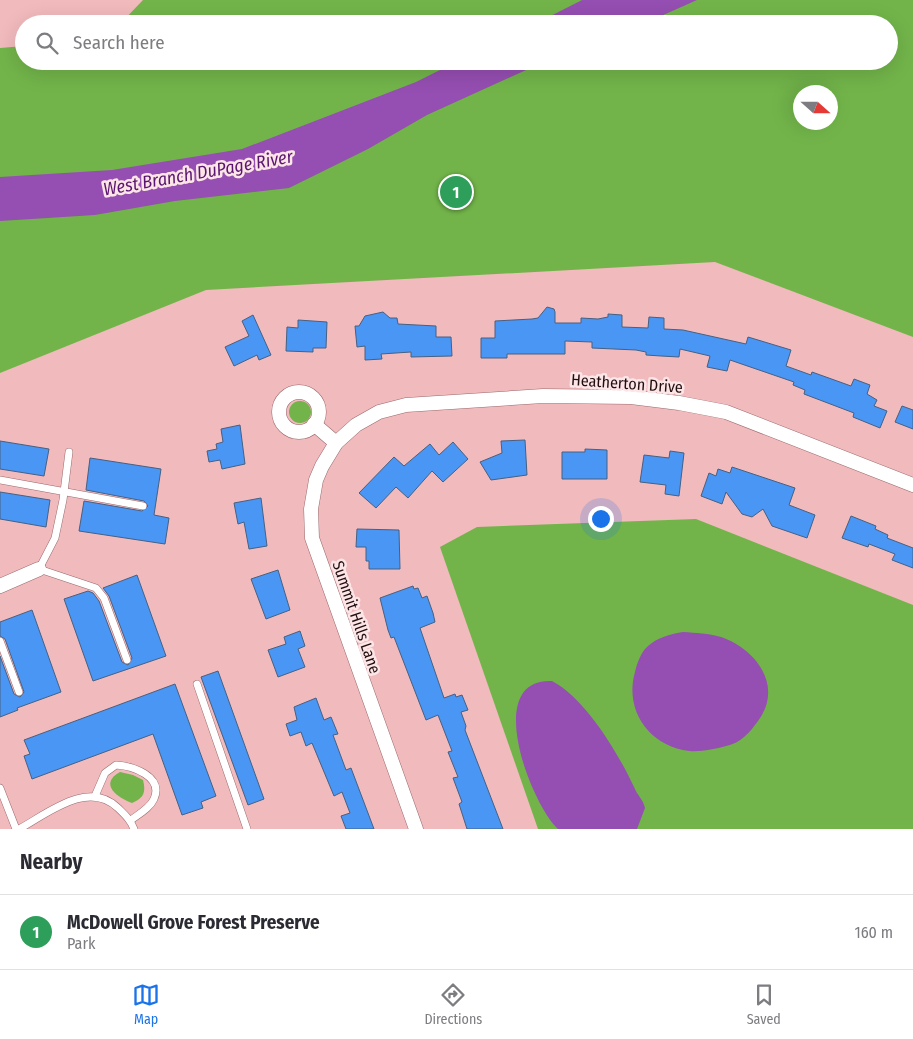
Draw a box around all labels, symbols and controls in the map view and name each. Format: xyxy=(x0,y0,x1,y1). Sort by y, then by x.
search box xyxy=(15,15,898,70)
icon: search xyxy=(33,29,61,57)
text: Search here xyxy=(73,31,165,54)
north arrow xyxy=(793,85,838,130)
water label: West Branch DuPage River xyxy=(102,145,295,200)
pin: 1 xyxy=(440,173,472,211)
street label: Heatherton Drive xyxy=(570,370,684,397)
your location xyxy=(588,506,614,532)
street label: Summit Hills Lane xyxy=(328,558,385,676)
text: Nearby xyxy=(20,849,82,875)
text: McDowell Grove Forest Preserve xyxy=(67,911,320,934)
text: 1 xyxy=(33,923,39,942)
text: 160 m xyxy=(854,923,893,942)
text: Park xyxy=(67,934,95,953)
tab: Map xyxy=(132,981,160,1028)
tab: Directions xyxy=(424,981,482,1028)
tab: Saved xyxy=(747,981,781,1028)

